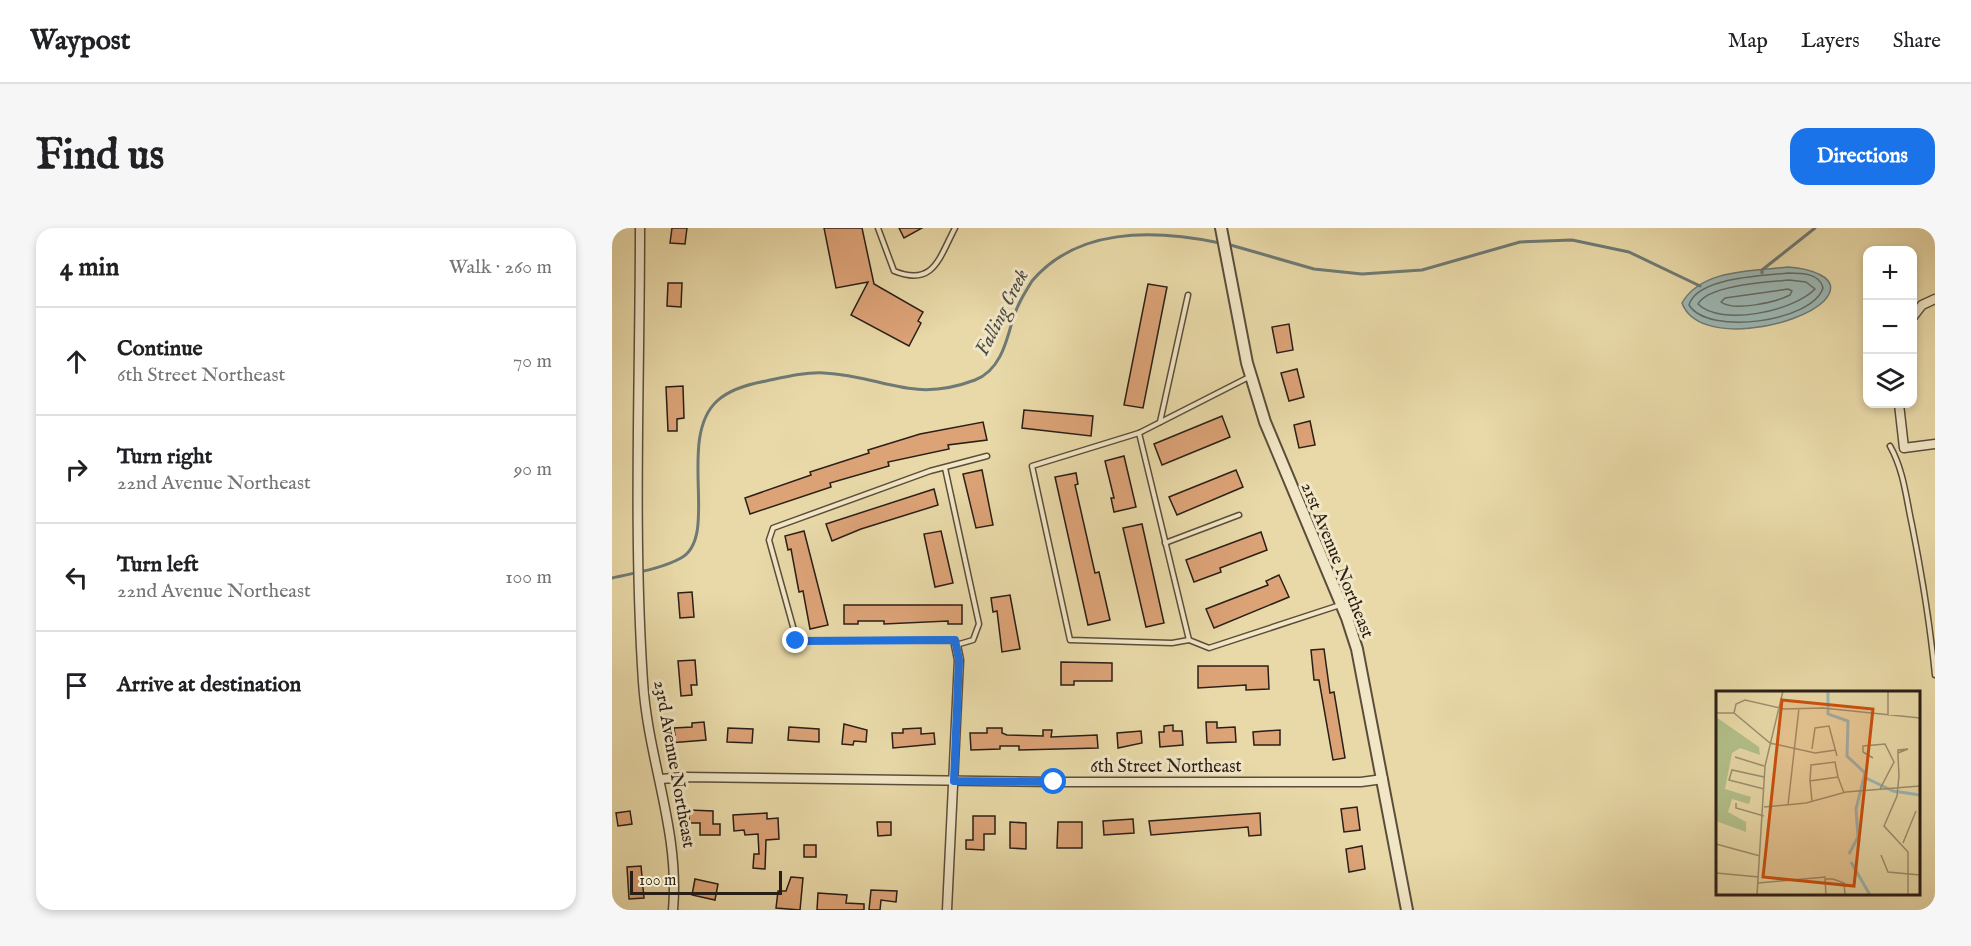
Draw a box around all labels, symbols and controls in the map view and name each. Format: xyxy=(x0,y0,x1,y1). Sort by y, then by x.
text: Waypost xyxy=(30,24,130,59)
text: Map xyxy=(1728,28,1768,55)
text: Layers xyxy=(1801,28,1860,55)
text: Share xyxy=(1893,28,1941,55)
button: Directions xyxy=(1790,128,1935,185)
text: Find us xyxy=(36,130,164,183)
map controls xyxy=(1863,246,1917,408)
button: + xyxy=(1863,246,1917,300)
text: 4 min xyxy=(60,251,119,284)
text: Walk · 260 m xyxy=(449,255,552,280)
water label: Falling Creek xyxy=(970,265,1036,360)
button: − xyxy=(1863,300,1917,354)
text: Continue xyxy=(117,335,203,363)
icon: ahead xyxy=(60,345,93,378)
text: 70 m xyxy=(513,349,552,374)
button: layers xyxy=(1863,354,1917,408)
text: 6th Street Northeast xyxy=(117,363,285,388)
text: Turn right xyxy=(117,443,212,471)
icon: right xyxy=(60,453,93,486)
text: 90 m xyxy=(514,457,552,482)
text: 22nd Avenue Northeast xyxy=(117,471,311,496)
street label: 21st Avenue Northeast xyxy=(1295,479,1378,642)
text: Turn left xyxy=(117,551,199,579)
icon: left xyxy=(60,561,93,594)
text: 100 m xyxy=(505,565,552,590)
text: 22nd Avenue Northeast xyxy=(117,579,311,604)
route end xyxy=(782,627,808,653)
icon: arrive xyxy=(60,669,93,702)
text: Arrive at destination xyxy=(117,671,301,699)
street label: 23rd Avenue Northeast xyxy=(647,679,700,850)
inset map xyxy=(1716,691,1920,895)
street label: 6th Street Northeast xyxy=(1090,756,1242,779)
route start xyxy=(1040,768,1066,794)
scale bar xyxy=(630,868,782,896)
text: 100 m xyxy=(639,871,676,891)

